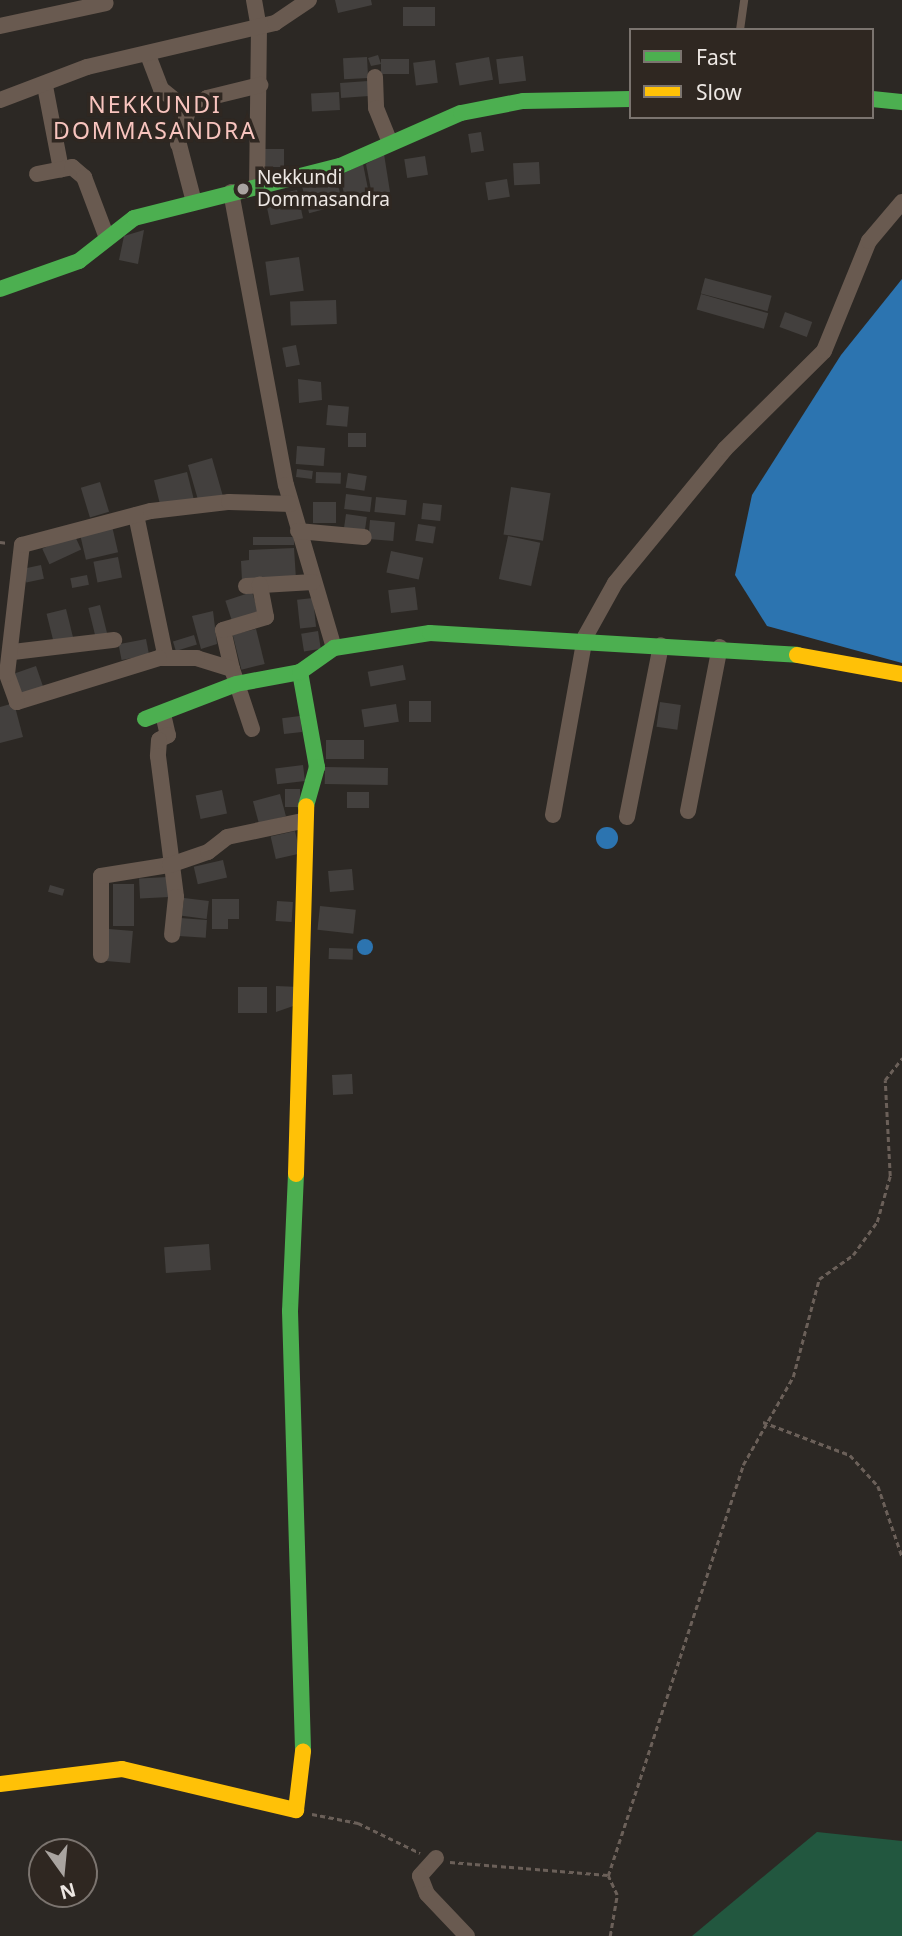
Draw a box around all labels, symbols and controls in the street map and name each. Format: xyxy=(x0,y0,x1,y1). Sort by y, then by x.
legend xyxy=(629,28,874,119)
text: Fast xyxy=(696,43,736,71)
text: Slow xyxy=(696,78,742,106)
district label: NEKKUNDI DOMMASANDRA xyxy=(54,90,256,144)
place label: Nekkundi Dommasandra xyxy=(257,167,390,211)
marker: Nekkundi Dommasandra xyxy=(235,181,251,197)
north arrow xyxy=(28,1838,98,1908)
text: N xyxy=(57,1877,79,1906)

